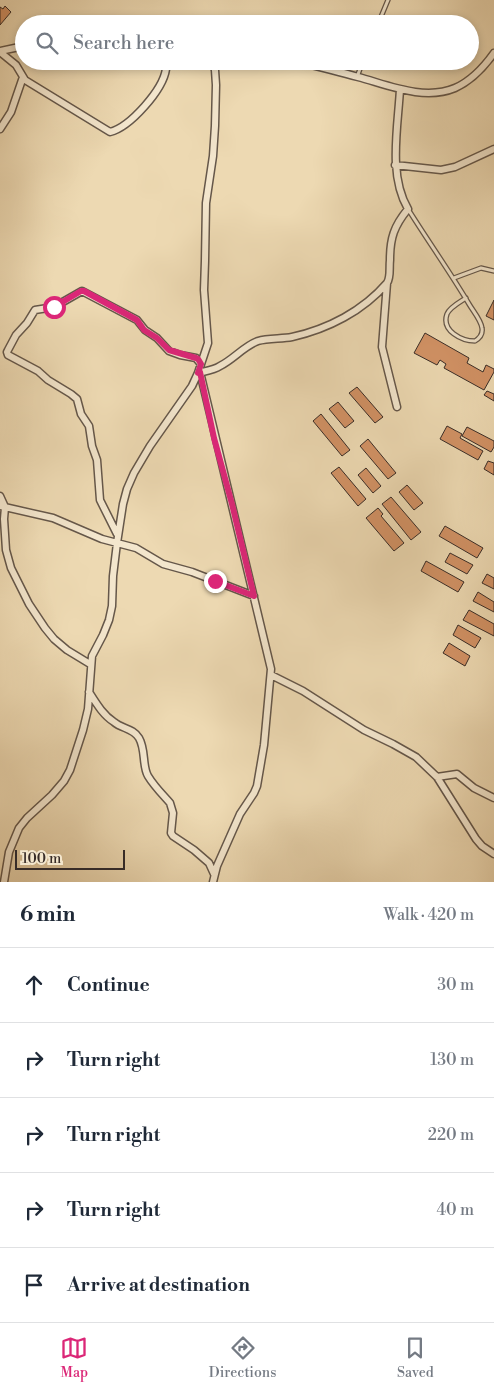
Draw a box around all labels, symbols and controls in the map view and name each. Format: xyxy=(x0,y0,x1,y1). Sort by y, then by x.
search box xyxy=(15,15,479,70)
icon: search xyxy=(33,29,61,57)
text: Search here xyxy=(73,31,174,55)
route start xyxy=(43,296,66,319)
route end xyxy=(204,570,227,593)
scale bar xyxy=(15,847,125,870)
text: 100 m xyxy=(22,850,61,868)
text: 6 min xyxy=(20,902,75,928)
text: Walk · 420 m xyxy=(384,905,474,925)
icon: ahead xyxy=(20,971,48,999)
text: Continue xyxy=(67,973,150,997)
text: 30 m xyxy=(437,975,474,995)
icon: right xyxy=(20,1046,48,1074)
text: Turn right xyxy=(67,1048,160,1072)
text: 130 m xyxy=(430,1050,474,1070)
icon: right xyxy=(20,1121,48,1149)
text: Turn right xyxy=(67,1123,160,1147)
text: 220 m xyxy=(428,1125,474,1145)
icon: right xyxy=(20,1196,48,1224)
text: Turn right xyxy=(67,1198,160,1222)
text: 40 m xyxy=(437,1200,474,1220)
icon: arrive xyxy=(20,1271,48,1299)
text: Arrive at destination xyxy=(67,1273,250,1297)
tab: Map xyxy=(60,1334,88,1382)
tab: Directions xyxy=(209,1334,276,1382)
tab: Saved xyxy=(397,1334,434,1382)

